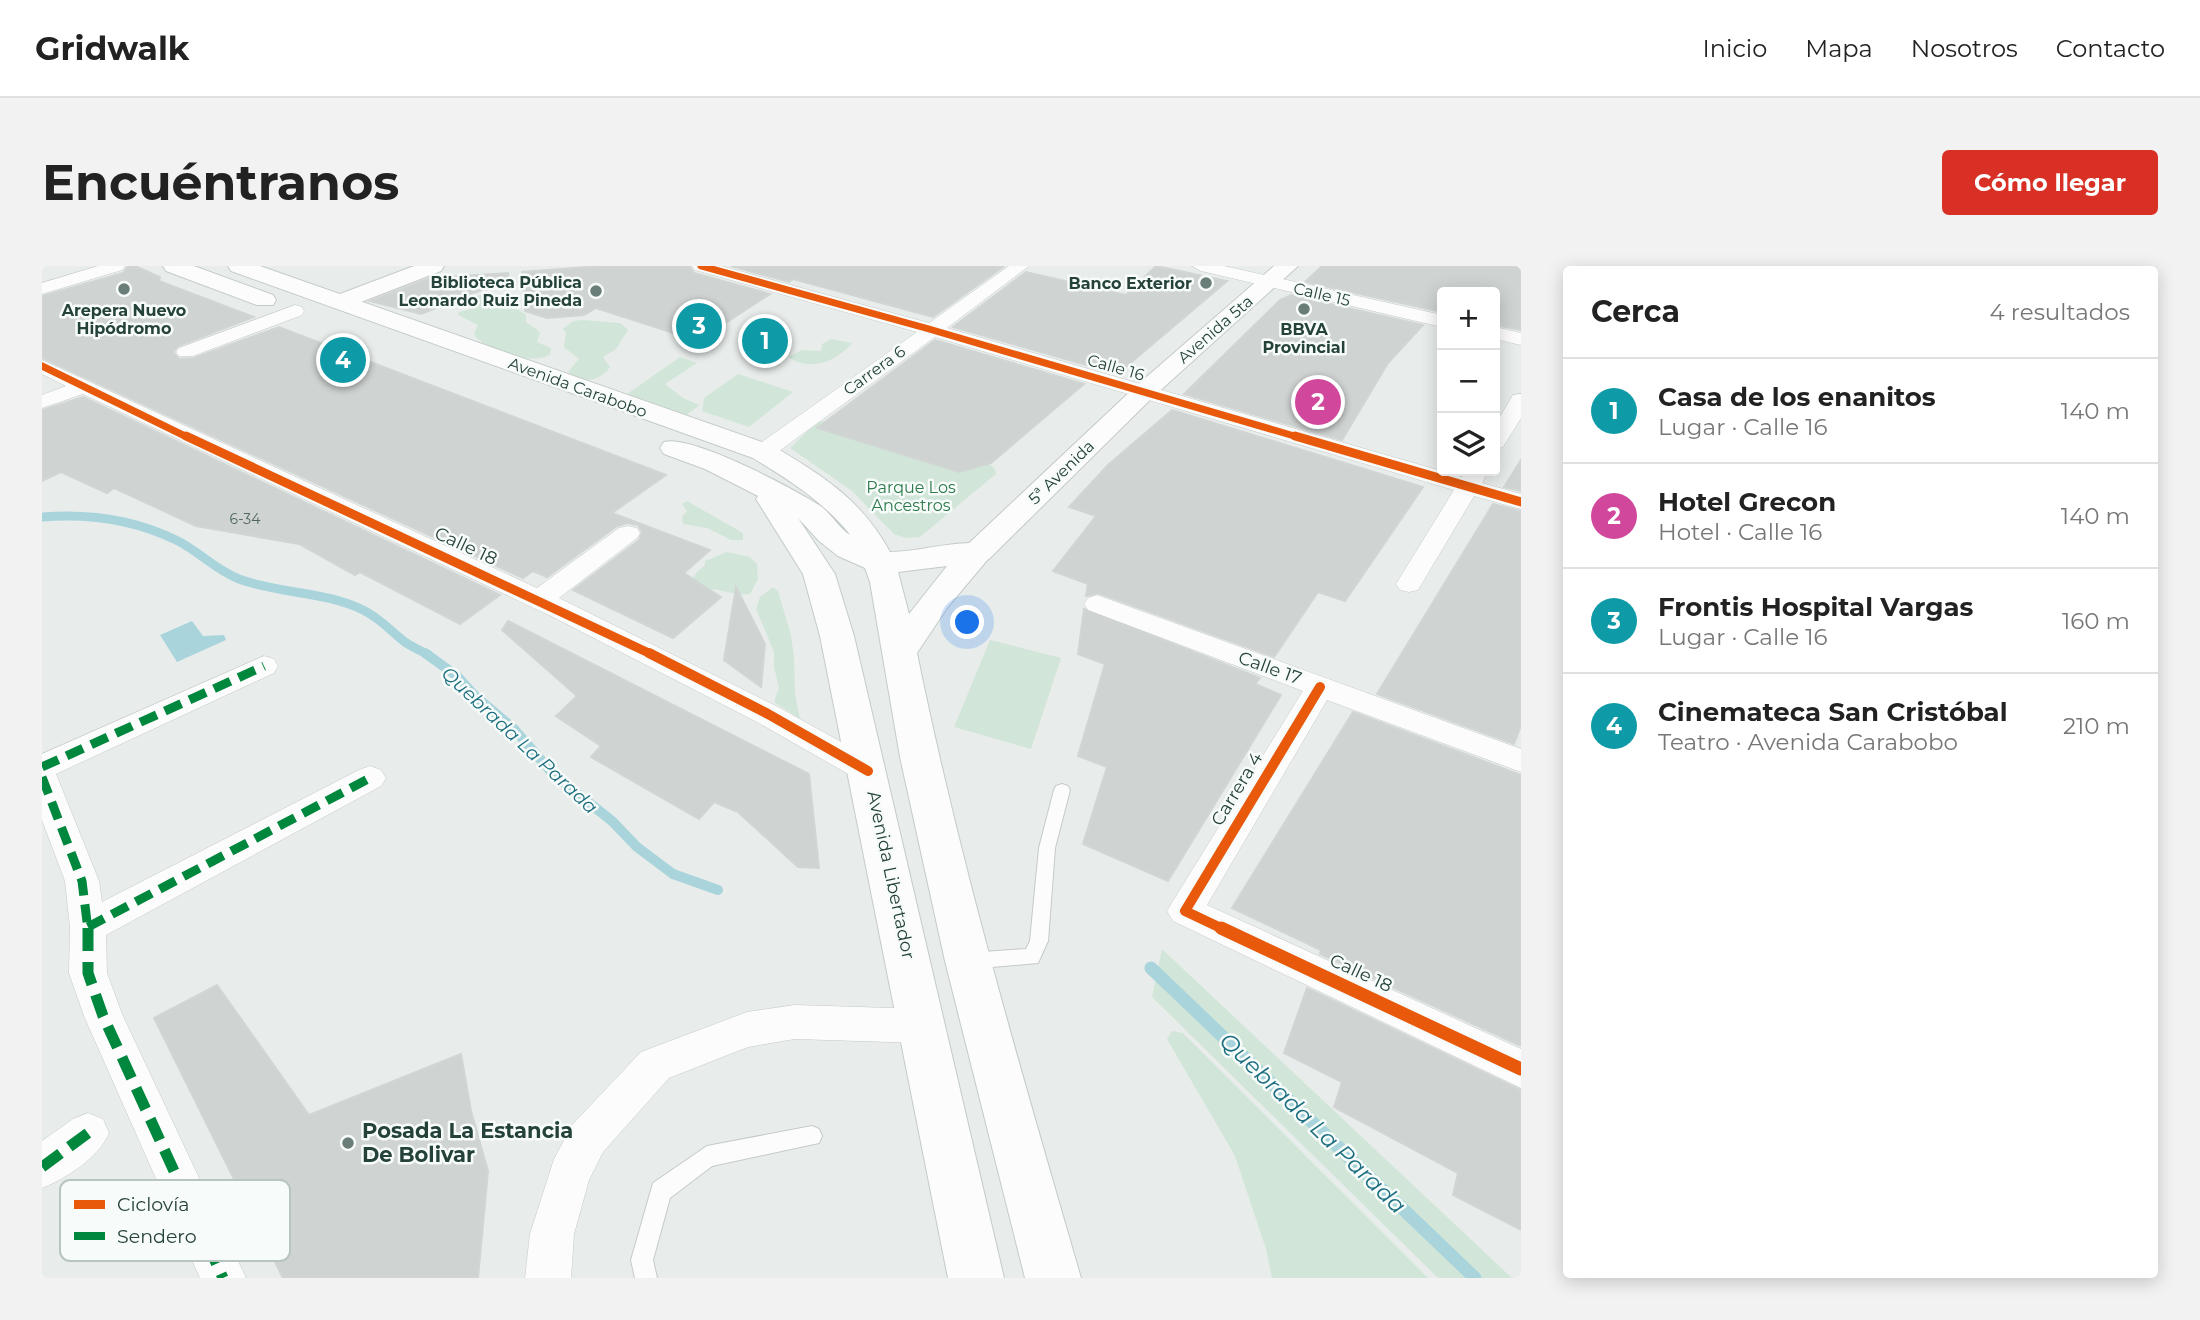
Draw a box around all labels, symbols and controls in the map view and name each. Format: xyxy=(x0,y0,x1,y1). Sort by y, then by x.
text: Gridwalk xyxy=(35,28,189,68)
text: Inicio xyxy=(1702,34,1767,63)
text: Mapa xyxy=(1805,34,1873,63)
text: Nosotros xyxy=(1911,34,2018,63)
text: Contacto xyxy=(2056,34,2165,63)
button: Cómo llegar xyxy=(1942,150,2158,215)
text: Encuéntranos xyxy=(42,153,399,212)
place label: Biblioteca Pública Leonardo Ruiz Pineda xyxy=(399,273,582,310)
place label: Banco Exterior xyxy=(1068,274,1192,293)
marker: Banco Exterior xyxy=(1198,275,1214,291)
street label: Calle 15 xyxy=(1292,279,1352,310)
marker: Arepera Nuevo Hipódromo xyxy=(116,281,132,297)
marker: Biblioteca Pública Leonardo Ruiz Pineda xyxy=(588,283,604,299)
map controls xyxy=(1437,287,1500,476)
button: + xyxy=(1437,287,1500,350)
street label: Avenida 5ta xyxy=(1174,292,1257,367)
text: Cerca xyxy=(1591,293,1680,330)
text: 4 resultados xyxy=(1990,298,2130,326)
pin: 3 xyxy=(676,300,722,352)
place label: Arepera Nuevo Hipódromo xyxy=(61,301,186,338)
marker: BBVA Provincial xyxy=(1296,301,1312,317)
pin: 1 xyxy=(742,315,788,367)
place label: BBVA Provincial xyxy=(1263,320,1345,357)
pin: 4 xyxy=(320,334,366,386)
street label: Carrera 6 xyxy=(840,341,909,399)
street label: Calle 16 xyxy=(1085,350,1147,385)
button: − xyxy=(1437,350,1500,413)
street label: Avenida Carabobo xyxy=(506,354,650,421)
pin: 2 xyxy=(1295,376,1341,428)
text: Casa de los enanitos xyxy=(1658,381,1936,413)
text: 1 xyxy=(1609,397,1619,425)
text: 140 m xyxy=(2061,397,2130,425)
button: layers xyxy=(1437,413,1500,476)
text: Lugar · Calle 16 xyxy=(1658,413,1828,441)
street label: 5ª Avenida xyxy=(1025,436,1098,508)
park label: Parque Los Ancestros xyxy=(866,478,956,515)
text: Hotel Grecon xyxy=(1658,486,1836,518)
text: 2 xyxy=(1607,502,1621,530)
text: 140 m xyxy=(2061,502,2130,530)
house number: 6-34 xyxy=(230,510,261,528)
text: Hotel · Calle 16 xyxy=(1658,518,1822,546)
street label: Calle 18 xyxy=(431,522,501,570)
text: Frontis Hospital Vargas xyxy=(1658,591,1973,623)
your location xyxy=(950,605,984,639)
text: 3 xyxy=(1607,607,1621,635)
text: 160 m xyxy=(2062,607,2130,635)
text: Lugar · Calle 16 xyxy=(1658,623,1828,651)
street label: Calle 17 xyxy=(1235,646,1305,690)
water label: Quebrada La Parada xyxy=(437,662,603,819)
text: Cinemateca San Cristóbal xyxy=(1658,696,2007,728)
text: 4 xyxy=(1606,712,1622,740)
text: 210 m xyxy=(2063,712,2130,740)
text: Teatro · Avenida Carabobo xyxy=(1658,728,1958,756)
street label: Carrera 4 xyxy=(1206,748,1268,830)
street label: Avenida Libertador xyxy=(862,789,920,961)
street label: Calle 18 xyxy=(1326,949,1396,997)
water label: Quebrada La Parada xyxy=(1214,1027,1412,1219)
place label: Posada La Estancia De Bolivar xyxy=(362,1118,573,1167)
marker: Posada La Estancia De Bolivar xyxy=(340,1135,356,1151)
legend xyxy=(60,1180,290,1261)
text: Ciclovía xyxy=(117,1193,190,1216)
text: Sendero xyxy=(117,1225,197,1248)

